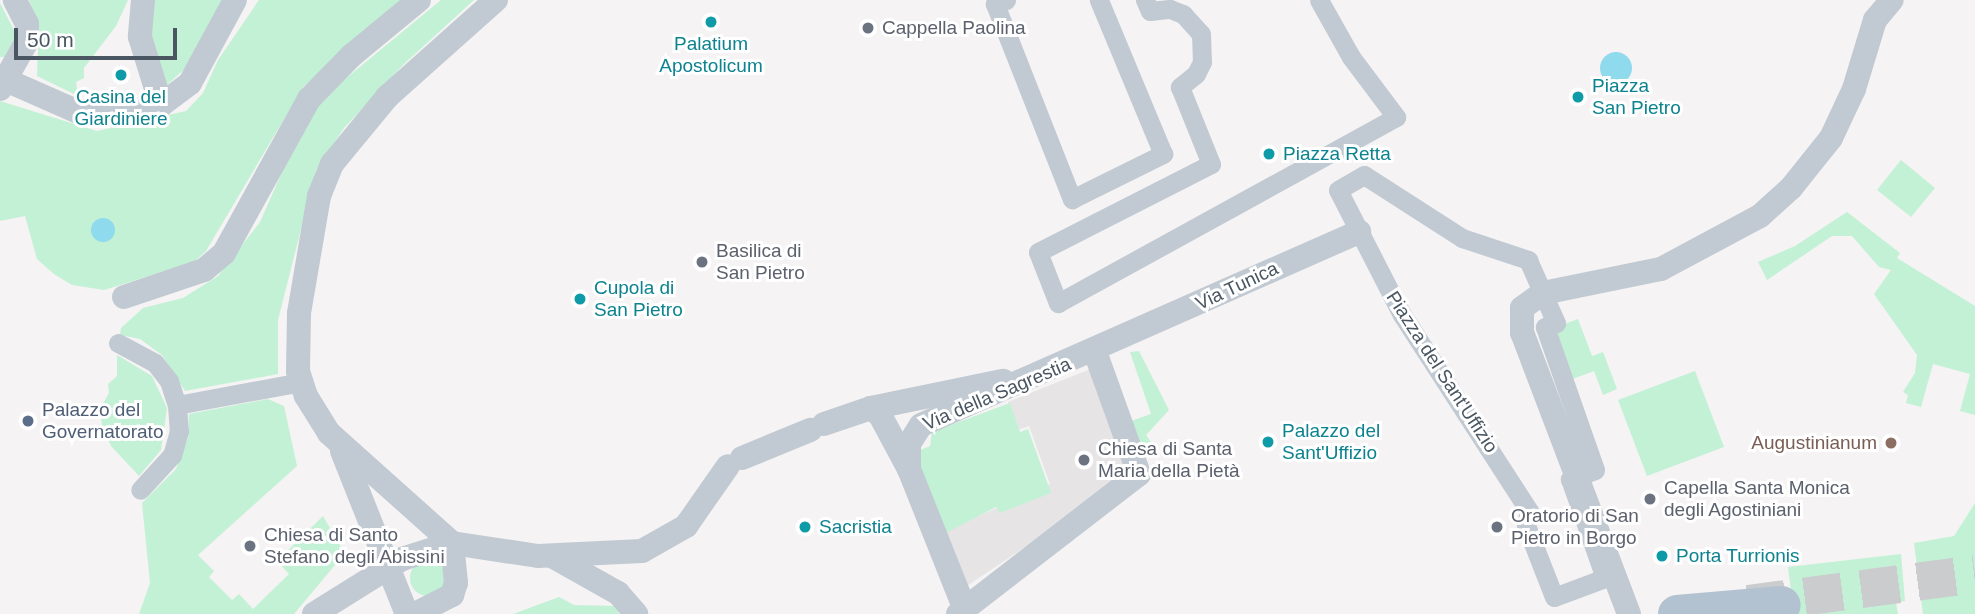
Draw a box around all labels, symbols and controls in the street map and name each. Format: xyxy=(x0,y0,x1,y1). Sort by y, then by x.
scale bar xyxy=(18,14,180,58)
marker: Palatium Apostolicum xyxy=(703,14,719,30)
place label: Cappella Paolina xyxy=(882,17,1026,39)
marker: Cappella Paolina xyxy=(860,20,876,36)
text: 50 m xyxy=(27,28,74,51)
place label: Palatium Apostolicum xyxy=(659,33,763,77)
marker: Casina del Giardiniere xyxy=(113,67,129,83)
place label: Piazza San Pietro xyxy=(1592,75,1681,119)
place label: Casina del Giardiniere xyxy=(75,86,167,130)
marker: Piazza San Pietro xyxy=(1570,89,1586,105)
place label: Piazza Retta xyxy=(1283,143,1391,165)
marker: Piazza Retta xyxy=(1261,146,1277,162)
place label: Basilica di San Pietro xyxy=(716,240,805,284)
marker: Basilica di San Pietro xyxy=(694,254,710,270)
street label: Via Tunica xyxy=(1192,257,1282,315)
place label: Cupola di San Pietro xyxy=(594,277,683,321)
street label: Piazza del Sant'Uffizio xyxy=(1381,287,1503,457)
marker: Cupola di San Pietro xyxy=(572,291,588,307)
street label: Via della Sagrestia xyxy=(920,353,1074,435)
place label: Palazzo del Governatorato xyxy=(42,399,163,443)
marker: Palazzo del Governatorato xyxy=(20,413,36,429)
place label: Palazzo del Sant'Uffizio xyxy=(1282,420,1380,464)
place label: Augustinianum xyxy=(1751,432,1877,454)
marker: Palazzo del Sant'Uffizio xyxy=(1260,434,1276,450)
marker: Augustinianum xyxy=(1883,435,1899,451)
place label: Chiesa di Santa Maria della Pietà xyxy=(1098,438,1240,482)
marker: Chiesa di Santa Maria della Pietà xyxy=(1076,452,1092,468)
place label: Capella Santa Monica degli Agostiniani xyxy=(1664,477,1850,521)
marker: Capella Santa Monica degli Agostiniani xyxy=(1642,491,1658,507)
place label: Oratorio di San Pietro in Borgo xyxy=(1511,505,1639,549)
place label: Sacristia xyxy=(819,516,892,538)
marker: Sacristia xyxy=(797,519,813,535)
marker: Oratorio di San Pietro in Borgo xyxy=(1489,519,1505,535)
place label: Chiesa di Santo Stefano degli Abissini xyxy=(264,524,446,568)
marker: Chiesa di Santo Stefano degli Abissini xyxy=(242,538,258,554)
place label: Porta Turrionis xyxy=(1676,545,1800,567)
marker: Porta Turrionis xyxy=(1654,548,1670,564)

